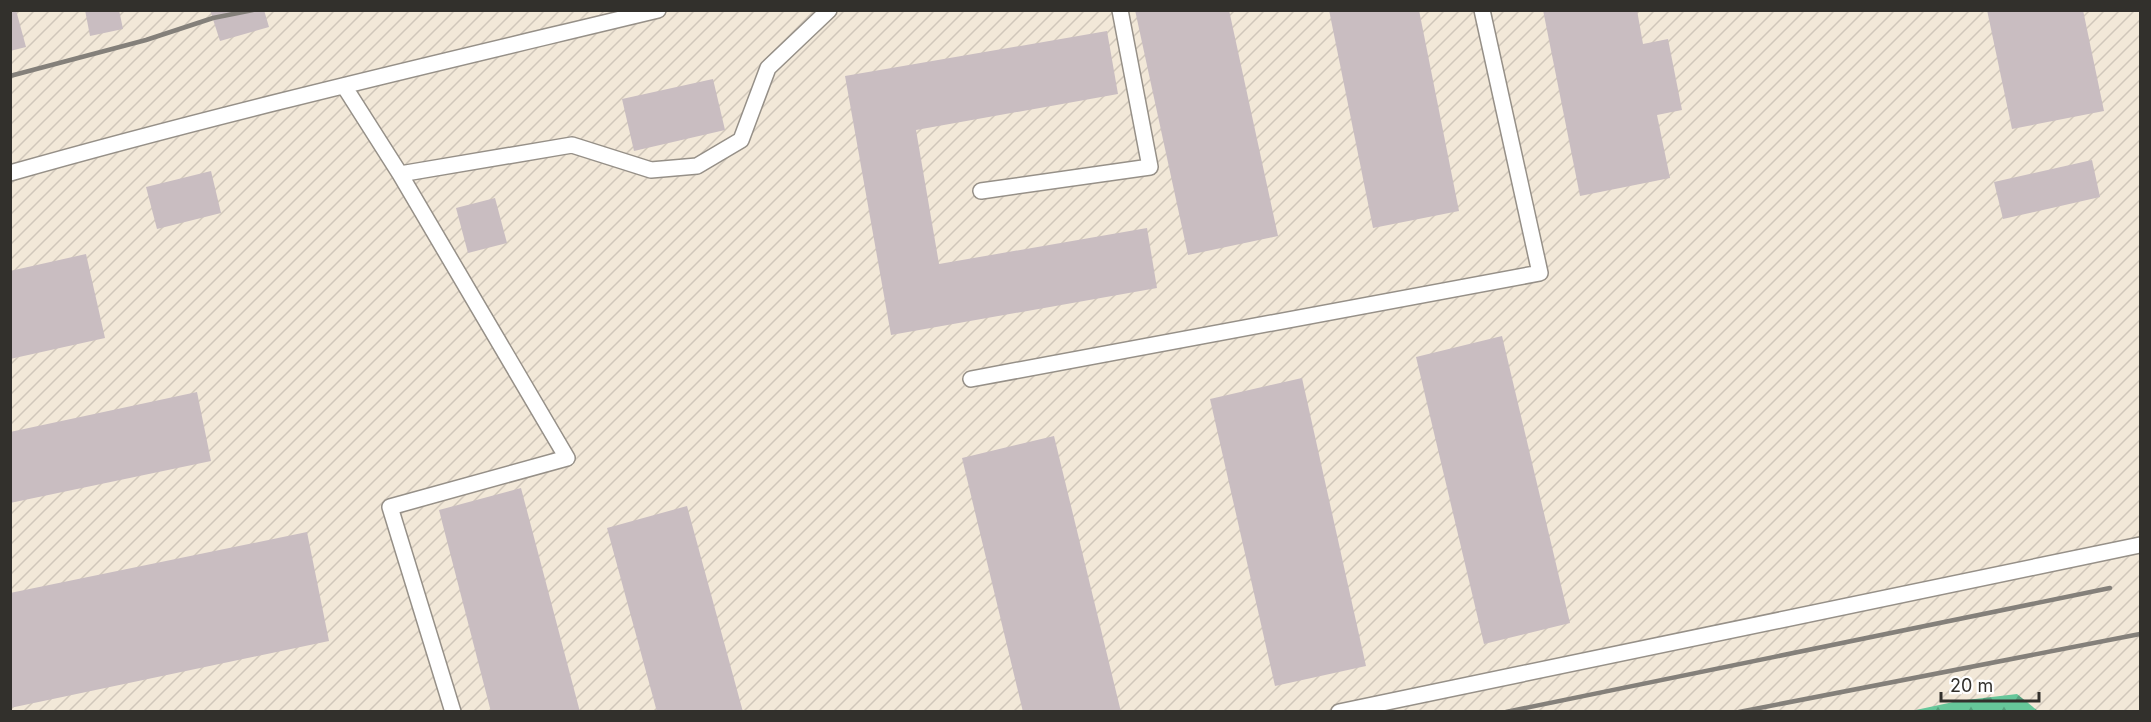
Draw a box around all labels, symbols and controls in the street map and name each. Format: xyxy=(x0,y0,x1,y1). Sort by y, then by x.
scale bar xyxy=(1941,665,2038,703)
text: 20 m xyxy=(1950,675,1993,696)

